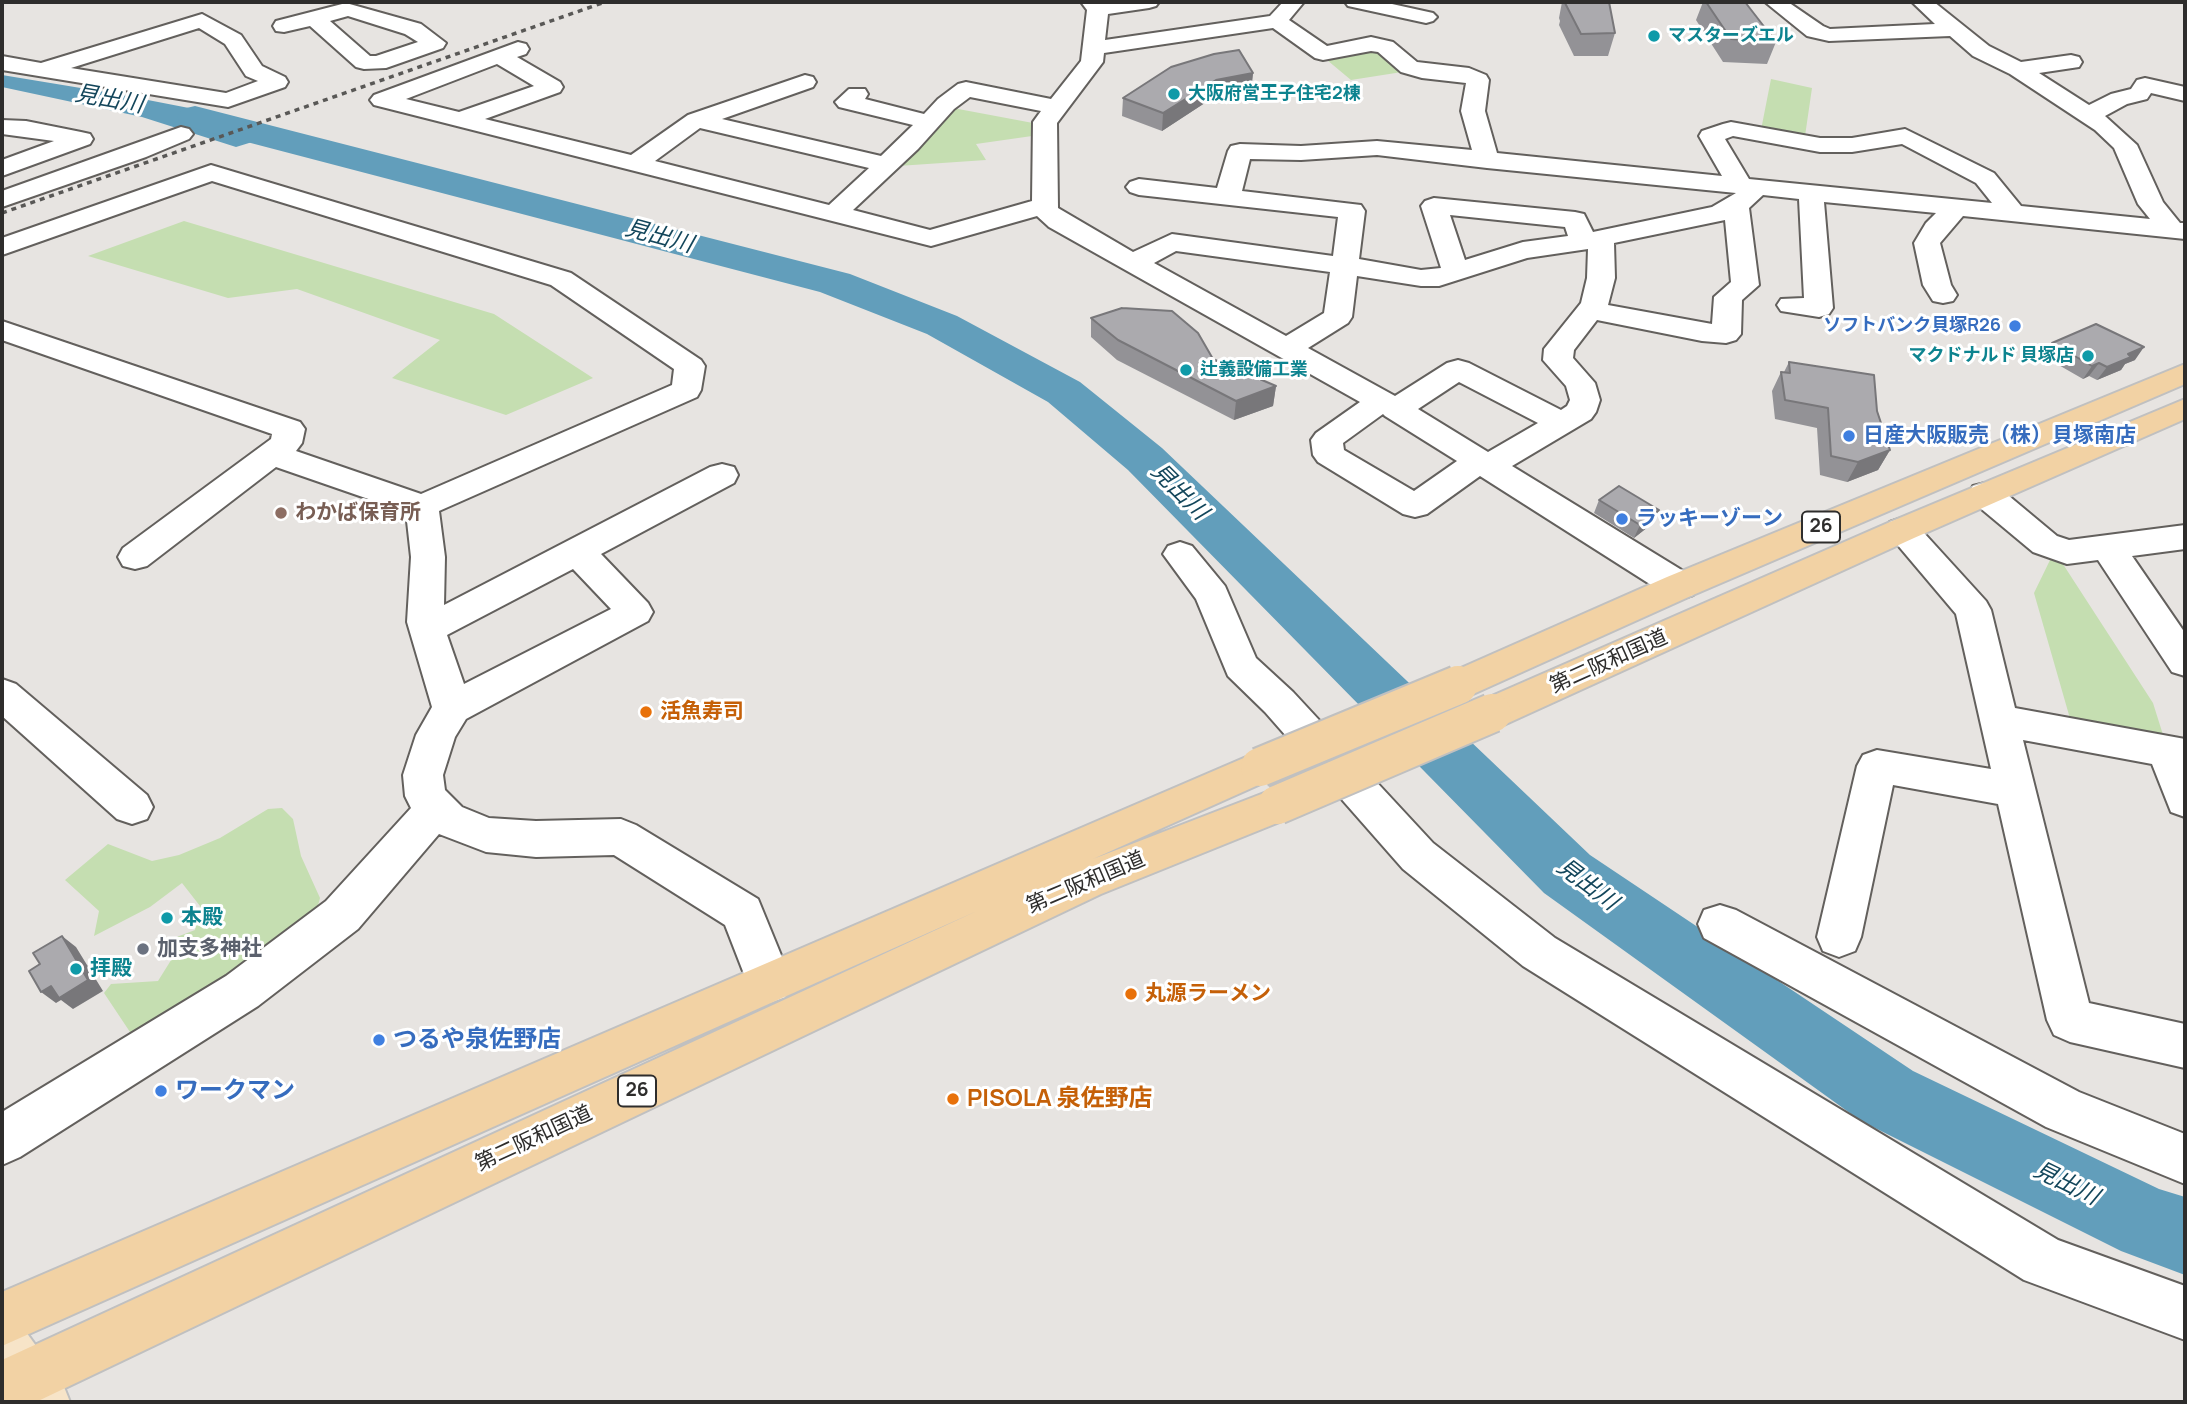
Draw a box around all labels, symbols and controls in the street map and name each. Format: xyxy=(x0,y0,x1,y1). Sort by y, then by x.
place label: マスターズエル xyxy=(1668,25,1794,47)
marker: マスターズエル xyxy=(1646,28,1662,44)
water label: 見出川 xyxy=(73,80,145,120)
place label: 大阪府営王子住宅2棟 xyxy=(1188,83,1361,105)
marker: 大阪府営王子住宅2棟 xyxy=(1166,86,1182,102)
water label: 見出川 xyxy=(622,215,696,259)
place label: ソフトバンク貝塚R26 xyxy=(1823,315,2001,337)
marker: ソフトバンク貝塚R26 xyxy=(2007,318,2023,334)
place label: マクドナルド 貝塚店 xyxy=(1908,345,2074,367)
marker: マクドナルド 貝塚店 xyxy=(2080,348,2096,364)
place label: 辻義設備工業 xyxy=(1200,359,1308,381)
marker: 辻義設備工業 xyxy=(1178,362,1194,378)
place label: 日産大阪販売（株）貝塚南店 xyxy=(1863,423,2136,449)
marker: 日産大阪販売（株）貝塚南店 xyxy=(1841,428,1857,444)
water label: 見出川 xyxy=(1145,458,1213,526)
place label: わかば保育所 xyxy=(295,500,421,526)
marker: わかば保育所 xyxy=(273,505,289,521)
place label: ラッキーゾーン xyxy=(1636,506,1783,532)
marker: ラッキーゾーン xyxy=(1614,511,1630,527)
road number: 26 xyxy=(1802,512,1840,542)
street label: 第二阪和国道 xyxy=(1546,625,1672,699)
place label: 活魚寿司 xyxy=(660,699,744,725)
marker: 活魚寿司 xyxy=(638,704,654,720)
street label: 第二阪和国道 xyxy=(1023,847,1149,919)
water label: 見出川 xyxy=(1551,853,1623,917)
place label: 本殿 xyxy=(181,905,223,931)
marker: 本殿 xyxy=(159,910,175,926)
place label: 加支多神社 xyxy=(157,936,262,962)
marker: 加支多神社 xyxy=(135,941,151,957)
place label: 拝殿 xyxy=(90,956,132,982)
marker: 拝殿 xyxy=(68,961,84,977)
place label: 丸源ラーメン xyxy=(1145,981,1271,1007)
marker: 丸源ラーメン xyxy=(1123,986,1139,1002)
place label: つるや泉佐野店 xyxy=(393,1026,561,1054)
marker: つるや泉佐野店 xyxy=(371,1032,387,1048)
road number: 26 xyxy=(618,1076,656,1106)
place label: ワークマン xyxy=(175,1077,295,1105)
marker: ワークマン xyxy=(153,1083,169,1099)
place label: PISOLA 泉佐野店 xyxy=(967,1085,1153,1113)
marker: PISOLA 泉佐野店 xyxy=(945,1091,961,1107)
street label: 第二阪和国道 xyxy=(472,1101,596,1177)
water label: 見出川 xyxy=(2029,1156,2103,1212)

